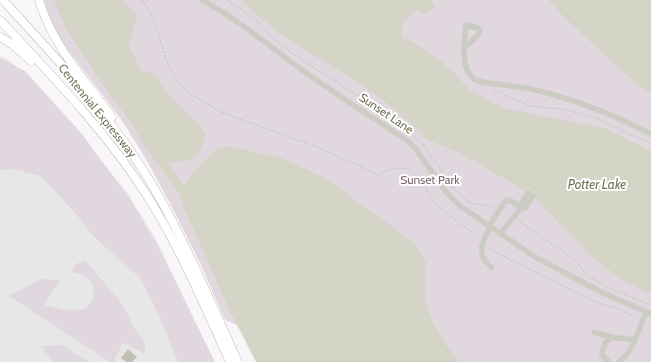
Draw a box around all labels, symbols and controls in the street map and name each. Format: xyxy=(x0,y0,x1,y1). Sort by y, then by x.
street label: Centennial Expressway xyxy=(55,61,139,161)
street label: Sunset Lane xyxy=(356,91,416,137)
park label: Sunset Park xyxy=(400,173,460,187)
water label: Potter Lake xyxy=(568,177,626,193)

